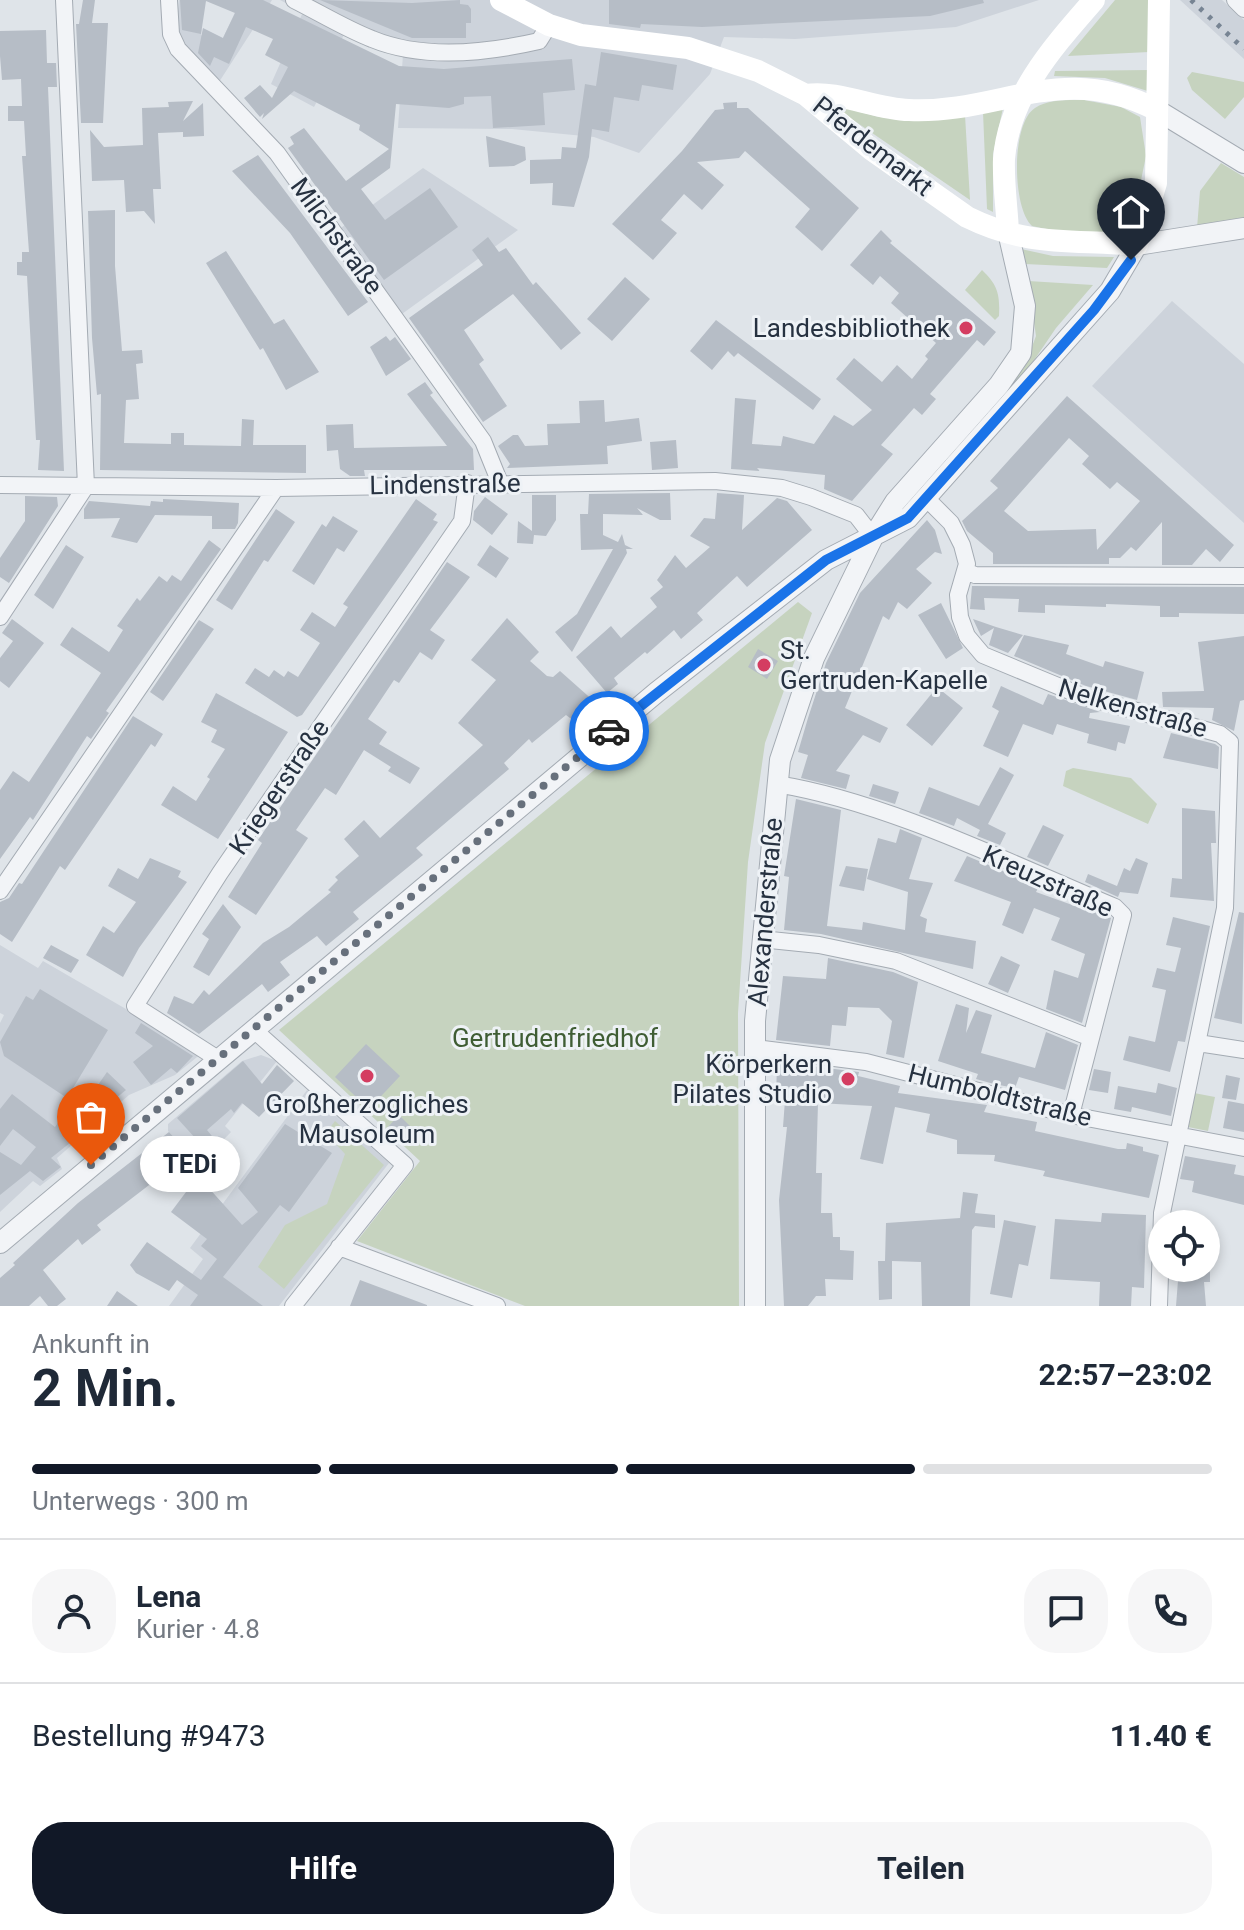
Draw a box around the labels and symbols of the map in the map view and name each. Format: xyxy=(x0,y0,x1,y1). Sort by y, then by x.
street label: Pferdemarkt xyxy=(807,90,939,202)
street label: Milchstraße xyxy=(285,172,389,300)
pin xyxy=(1097,178,1165,260)
place label: Landesbibliothek xyxy=(753,313,951,343)
marker: Landesbibliothek xyxy=(957,319,975,337)
street label: Lindenstraße xyxy=(369,468,521,500)
place label: St. Gertruden-Kapelle xyxy=(780,635,988,695)
marker: St. Gertruden-Kapelle xyxy=(755,656,773,674)
street label: Nelkenstraße xyxy=(1055,672,1211,744)
courier xyxy=(569,691,649,771)
street label: Kriegerstraße xyxy=(223,714,335,860)
street label: Alexanderstraße xyxy=(742,816,788,1008)
street label: Kreuzstraße xyxy=(978,839,1118,923)
park label: Gertrudenfriedhof xyxy=(452,1023,659,1053)
place label: Körperkern Pilates Studio xyxy=(673,1049,832,1109)
street label: Humboldtstraße xyxy=(905,1058,1095,1132)
marker: Großherzogliches Mausoleum xyxy=(358,1067,376,1085)
marker: Körperkern Pilates Studio xyxy=(839,1070,857,1088)
pin xyxy=(57,1083,125,1165)
place label: Großherzogliches Mausoleum xyxy=(265,1089,469,1149)
callout: TEDi xyxy=(139,1137,239,1193)

